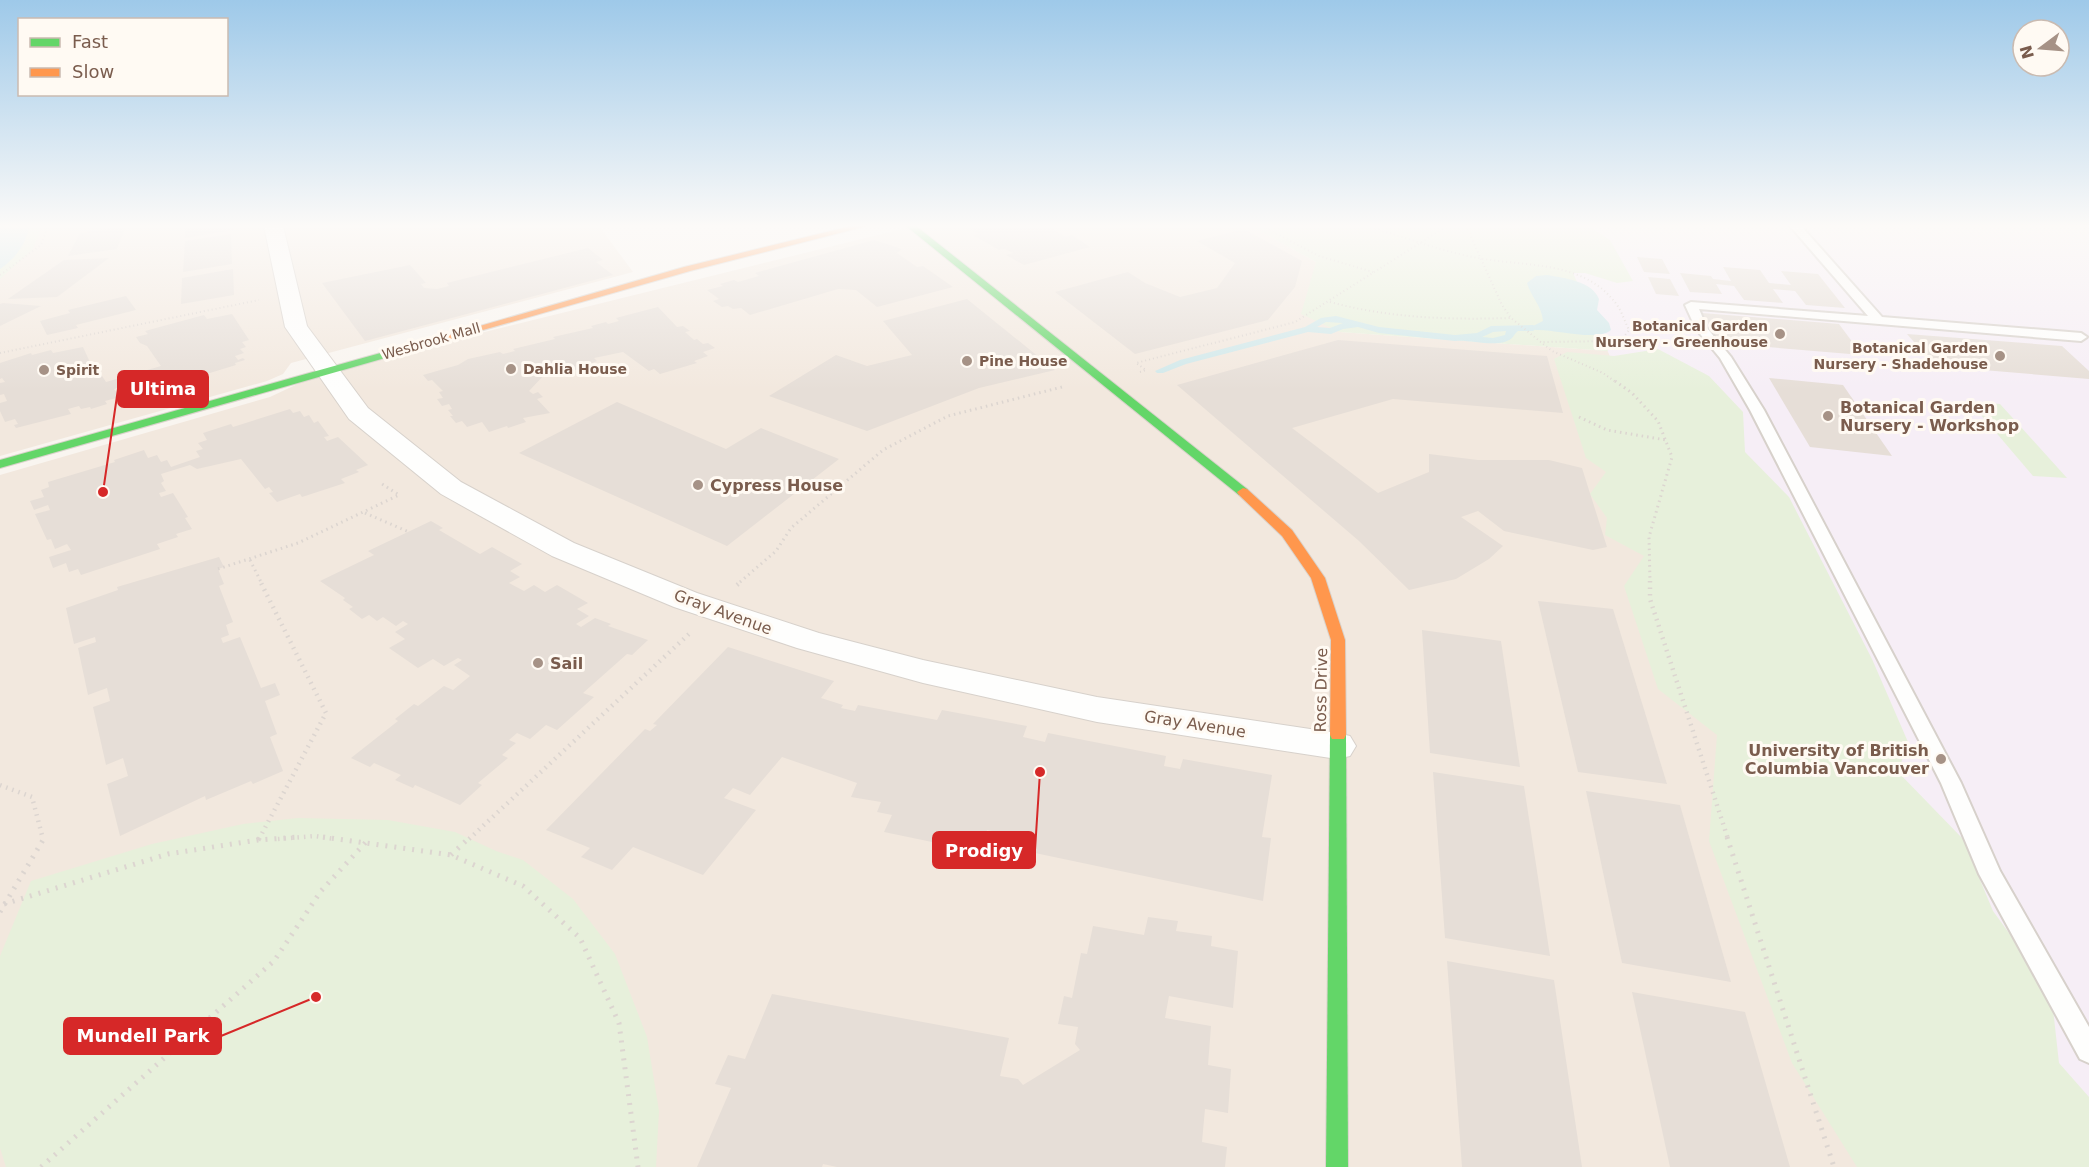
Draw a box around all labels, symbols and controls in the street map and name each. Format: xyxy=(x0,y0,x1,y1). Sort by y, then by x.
legend xyxy=(18,18,228,96)
north arrow xyxy=(2011,18,2071,78)
text: Fast xyxy=(72,31,108,52)
text: N xyxy=(2016,43,2038,61)
text: Slow xyxy=(72,61,114,82)
place label: Botanical Garden Nursery - Greenhouse xyxy=(1595,318,1768,350)
street label: Wesbrook Mall xyxy=(380,319,482,363)
marker: Botanical Garden Nursery - Greenhouse xyxy=(1773,327,1787,341)
place label: Botanical Garden Nursery - Shadehouse xyxy=(1814,340,1988,372)
marker: Botanical Garden Nursery - Shadehouse xyxy=(1993,349,2007,363)
place label: Pine House xyxy=(979,353,1068,369)
marker: Pine House xyxy=(960,354,974,368)
place label: Dahlia House xyxy=(523,361,627,377)
place label: Spirit xyxy=(56,362,100,378)
marker: Dahlia House xyxy=(504,362,518,376)
marker: Spirit xyxy=(37,363,51,377)
callout: Ultima xyxy=(118,371,208,407)
text: Ultima xyxy=(130,378,196,399)
place label: Botanical Garden Nursery - Workshop xyxy=(1840,398,2019,435)
marker: Botanical Garden Nursery - Workshop xyxy=(1821,409,1835,423)
place label: Cypress House xyxy=(710,476,843,495)
marker: Cypress House xyxy=(691,478,705,492)
street label: Gray Avenue xyxy=(671,585,775,639)
street label: Ross Drive xyxy=(1311,648,1331,732)
place label: Sail xyxy=(550,654,583,673)
marker: Sail xyxy=(531,656,545,670)
street label: Gray Avenue xyxy=(1143,707,1247,741)
place label: University of British Columbia Vancouver xyxy=(1745,741,1929,778)
marker: University of British Columbia Vancouver xyxy=(1934,752,1948,766)
callout: Prodigy xyxy=(933,832,1035,868)
text: Prodigy xyxy=(945,840,1023,861)
callout: Mundell Park xyxy=(64,1018,221,1054)
text: Mundell Park xyxy=(77,1025,210,1046)

